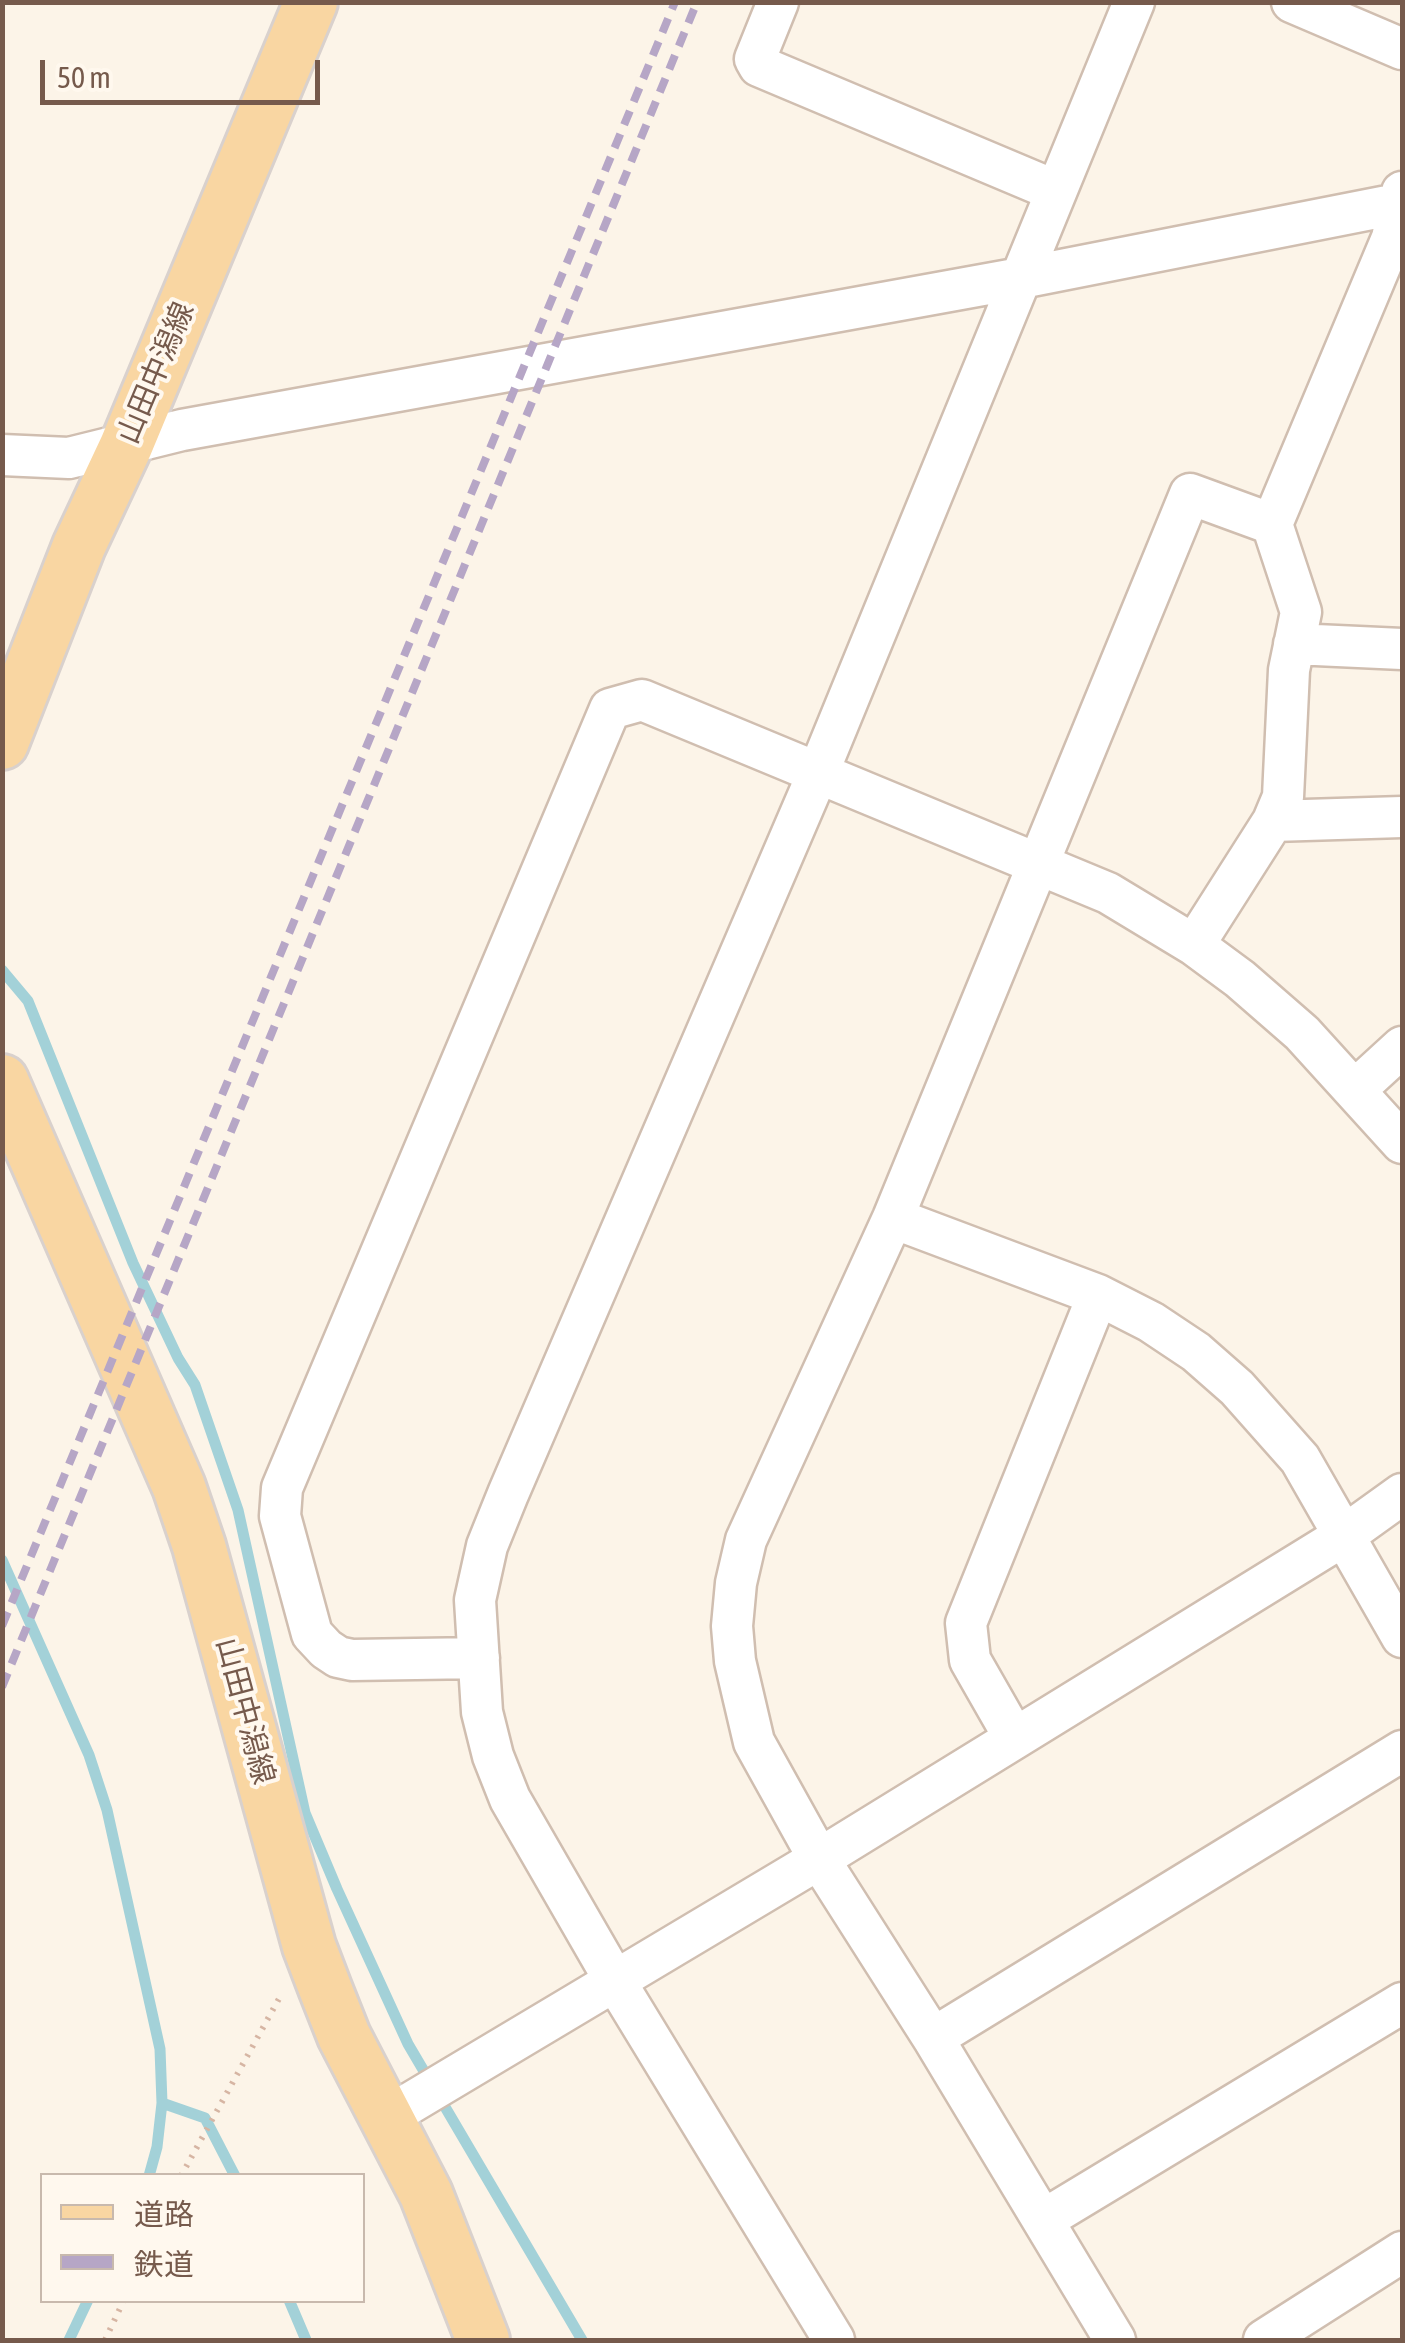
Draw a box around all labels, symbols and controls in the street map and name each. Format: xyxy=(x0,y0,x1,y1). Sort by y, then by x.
scale bar xyxy=(45,40,325,102)
text: 50 m xyxy=(57,60,111,94)
street label: 山田中潟線 xyxy=(110,297,202,449)
street label: 山田中潟線 xyxy=(208,1634,282,1788)
legend xyxy=(40,2173,365,2303)
text: 道路 xyxy=(134,2197,194,2231)
text: 鉄道 xyxy=(134,2247,194,2281)

